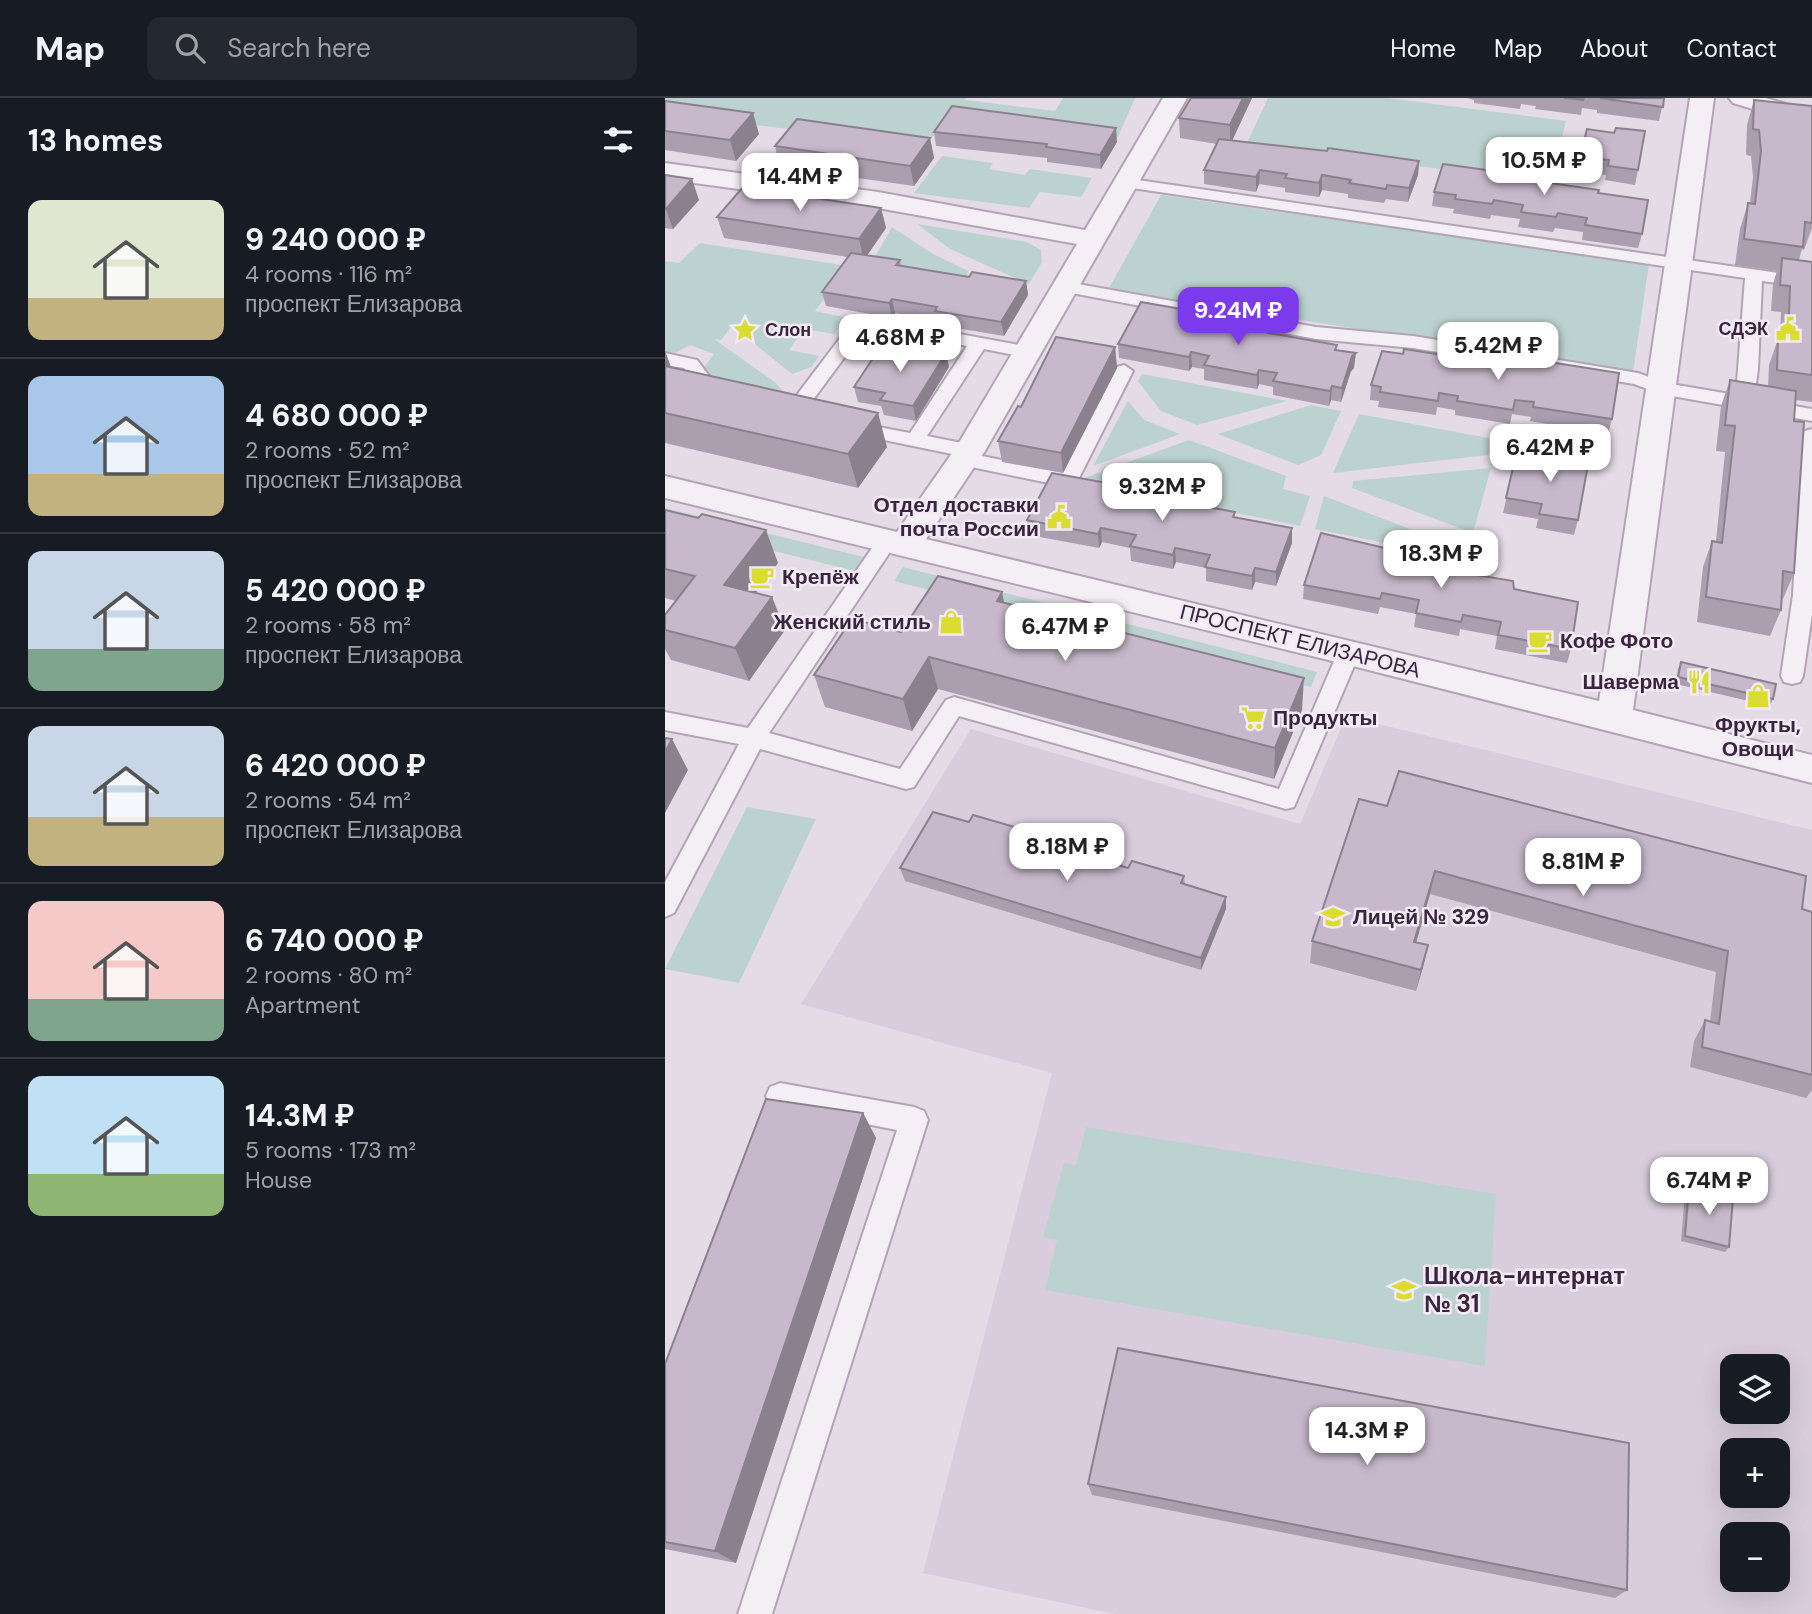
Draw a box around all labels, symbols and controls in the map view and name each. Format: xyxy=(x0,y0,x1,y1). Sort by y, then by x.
search box xyxy=(147,17,637,80)
text: Map xyxy=(35,27,105,70)
icon: search xyxy=(171,29,209,67)
text: Search here xyxy=(227,31,371,65)
text: Home xyxy=(1390,33,1456,64)
text: Map xyxy=(1494,33,1542,64)
text: About xyxy=(1580,33,1649,64)
text: Contact xyxy=(1687,33,1777,64)
text: 13 homes xyxy=(28,121,163,160)
icon: filters xyxy=(599,121,637,159)
pin: 10.5M ₽ xyxy=(1479,138,1609,197)
text: 10.5M ₽ xyxy=(1502,145,1586,175)
pin: 14.4M ₽ xyxy=(735,153,865,213)
text: 14.4M ₽ xyxy=(758,161,842,191)
text: 9 240 000 ₽ xyxy=(245,220,426,259)
icon: home xyxy=(84,228,168,312)
text: 4 rooms · 116 m² xyxy=(245,259,412,289)
pin: 9.24M ₽ xyxy=(1173,288,1303,347)
text: проспект Елизарова xyxy=(245,289,462,319)
text: 9.24M ₽ xyxy=(1194,295,1282,325)
pin: 4.68M ₽ xyxy=(835,314,965,374)
public building icon: СДЭК xyxy=(1774,315,1802,343)
place icon: Слон xyxy=(731,316,759,344)
place label: СДЭК xyxy=(1719,317,1769,341)
place label: Слон xyxy=(765,318,811,342)
text: 4.68M ₽ xyxy=(855,322,945,352)
pin: 5.42M ₽ xyxy=(1433,322,1563,382)
text: 5.42M ₽ xyxy=(1453,330,1543,360)
text: 4 680 000 ₽ xyxy=(245,396,428,435)
icon: home xyxy=(84,404,168,488)
pin: 6.42M ₽ xyxy=(1485,424,1615,484)
text: 6.42M ₽ xyxy=(1506,432,1594,462)
text: 2 rooms · 52 m² xyxy=(245,435,410,465)
pin: 9.32M ₽ xyxy=(1097,464,1227,523)
text: проспект Елизарова xyxy=(245,465,462,495)
text: 9.32M ₽ xyxy=(1118,471,1206,501)
place label: Отдел доставки почта России xyxy=(874,491,1039,543)
public building icon: Отдел доставки почта России xyxy=(1045,503,1073,531)
pin: 18.3M ₽ xyxy=(1376,531,1506,590)
text: 18.3M ₽ xyxy=(1399,538,1483,568)
cafe icon: Крепёж xyxy=(748,563,776,591)
place label: Крепёж xyxy=(782,563,860,591)
text: 5 420 000 ₽ xyxy=(245,571,426,610)
icon: home xyxy=(84,579,168,663)
street label: ПРОСПЕКТ ЕЛИЗАРОВА xyxy=(1177,598,1423,684)
pin: 6.47M ₽ xyxy=(1000,603,1130,663)
place label: Женский стиль xyxy=(773,608,931,636)
shop icon: Женский стиль xyxy=(937,608,965,636)
text: 2 rooms · 58 m² xyxy=(245,610,411,640)
text: 6.47M ₽ xyxy=(1021,611,1109,641)
cafe icon: Кофе Фото xyxy=(1526,627,1554,655)
place label: Кофе Фото xyxy=(1560,627,1673,655)
text: проспект Елизарова xyxy=(245,640,462,670)
place label: Шаверма xyxy=(1582,668,1679,696)
restaurant icon: Шаверма xyxy=(1685,668,1713,696)
shop icon: Фрукты, Овощи xyxy=(1744,682,1772,710)
supermarket icon: Продукты xyxy=(1239,704,1267,732)
place label: Продукты xyxy=(1273,704,1377,732)
place label: Фрукты, Овощи xyxy=(1715,711,1801,763)
text: 6 420 000 ₽ xyxy=(245,746,426,785)
icon: home xyxy=(84,754,168,838)
text: 2 rooms · 54 m² xyxy=(245,785,411,815)
text: проспект Елизарова xyxy=(245,815,462,845)
pin: 8.18M ₽ xyxy=(1002,824,1132,883)
text: 8.18M ₽ xyxy=(1025,831,1109,861)
pin: 8.81M ₽ xyxy=(1518,838,1648,898)
text: 8.81M ₽ xyxy=(1541,846,1625,876)
school or university icon: Лицей № 329 xyxy=(1319,903,1347,931)
place label: Лицей № 329 xyxy=(1353,903,1489,931)
text: 6 740 000 ₽ xyxy=(245,921,423,960)
icon: home xyxy=(84,929,168,1013)
text: 2 rooms · 80 m² xyxy=(245,960,412,990)
text: Apartment xyxy=(245,990,360,1020)
text: 14.3M ₽ xyxy=(245,1096,354,1135)
icon: home xyxy=(84,1104,168,1188)
text: 5 rooms · 173 m² xyxy=(245,1135,416,1165)
pin: 6.74M ₽ xyxy=(1644,1158,1774,1217)
text: House xyxy=(245,1165,312,1195)
text: 6.74M ₽ xyxy=(1666,1165,1752,1195)
place label: Школа-интернат № 31 xyxy=(1424,1260,1625,1319)
school or university icon: Школа-интернат № 31 xyxy=(1390,1276,1418,1304)
map controls xyxy=(1720,1354,1790,1592)
button: layers xyxy=(1720,1354,1790,1424)
pin: 14.3M ₽ xyxy=(1302,1408,1432,1467)
text: 14.3M ₽ xyxy=(1325,1415,1409,1445)
button: + xyxy=(1720,1438,1790,1508)
button: − xyxy=(1720,1522,1790,1592)

